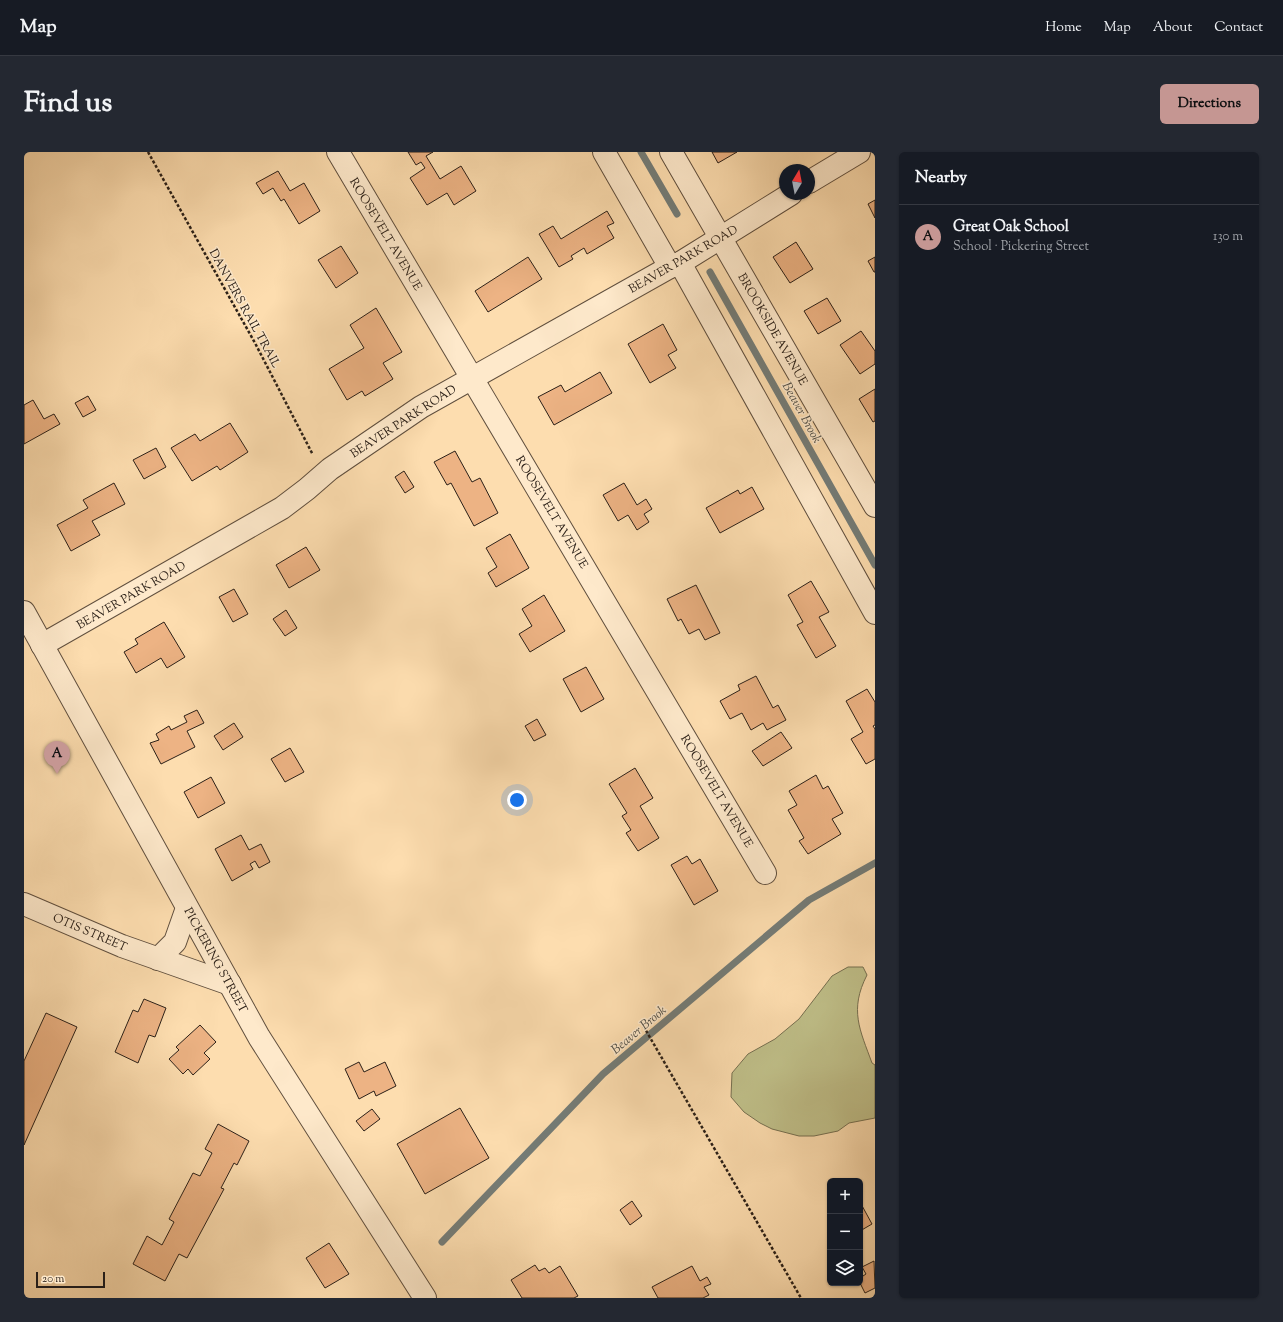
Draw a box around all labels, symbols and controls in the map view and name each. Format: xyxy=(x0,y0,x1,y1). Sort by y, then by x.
text: Map xyxy=(20,14,57,41)
text: Home xyxy=(1045,18,1082,38)
text: Map xyxy=(1104,18,1131,38)
text: About xyxy=(1153,18,1192,38)
text: Contact xyxy=(1214,18,1263,38)
text: Find us xyxy=(24,84,112,124)
button: Directions xyxy=(1160,84,1259,124)
north arrow xyxy=(779,164,815,200)
text: Nearby xyxy=(915,166,967,190)
street label: ROOSEVELT AVENUE xyxy=(344,175,426,295)
text: Great Oak School xyxy=(953,217,1069,238)
street label: BEAVER PARK ROAD xyxy=(626,221,741,299)
text: A xyxy=(923,228,933,246)
text: 130 m xyxy=(1213,228,1243,246)
text: School · Pickering Street xyxy=(953,238,1089,256)
street label: DANVERS RAIL TRAIL xyxy=(204,246,284,371)
street label: BROOKSIDE AVENUE xyxy=(733,270,812,390)
water label: Beaver Brook xyxy=(777,379,825,447)
street label: BEAVER PARK ROAD xyxy=(347,381,460,463)
street label: ROOSEVELT AVENUE xyxy=(510,453,592,573)
street label: BEAVER PARK ROAD xyxy=(74,557,189,635)
street label: ROOSEVELT AVENUE xyxy=(675,732,757,852)
pin: A xyxy=(44,741,70,774)
your location xyxy=(507,790,527,810)
street label: PICKERING STREET xyxy=(179,905,252,1017)
street label: OTIS STREET xyxy=(50,909,130,957)
water label: Beaver Brook xyxy=(608,1002,671,1059)
map controls xyxy=(827,1178,863,1286)
button: + xyxy=(827,1178,863,1214)
button: − xyxy=(827,1214,863,1250)
button: layers xyxy=(827,1250,863,1286)
scale bar xyxy=(36,1270,105,1289)
text: 20 m xyxy=(42,1271,64,1287)

